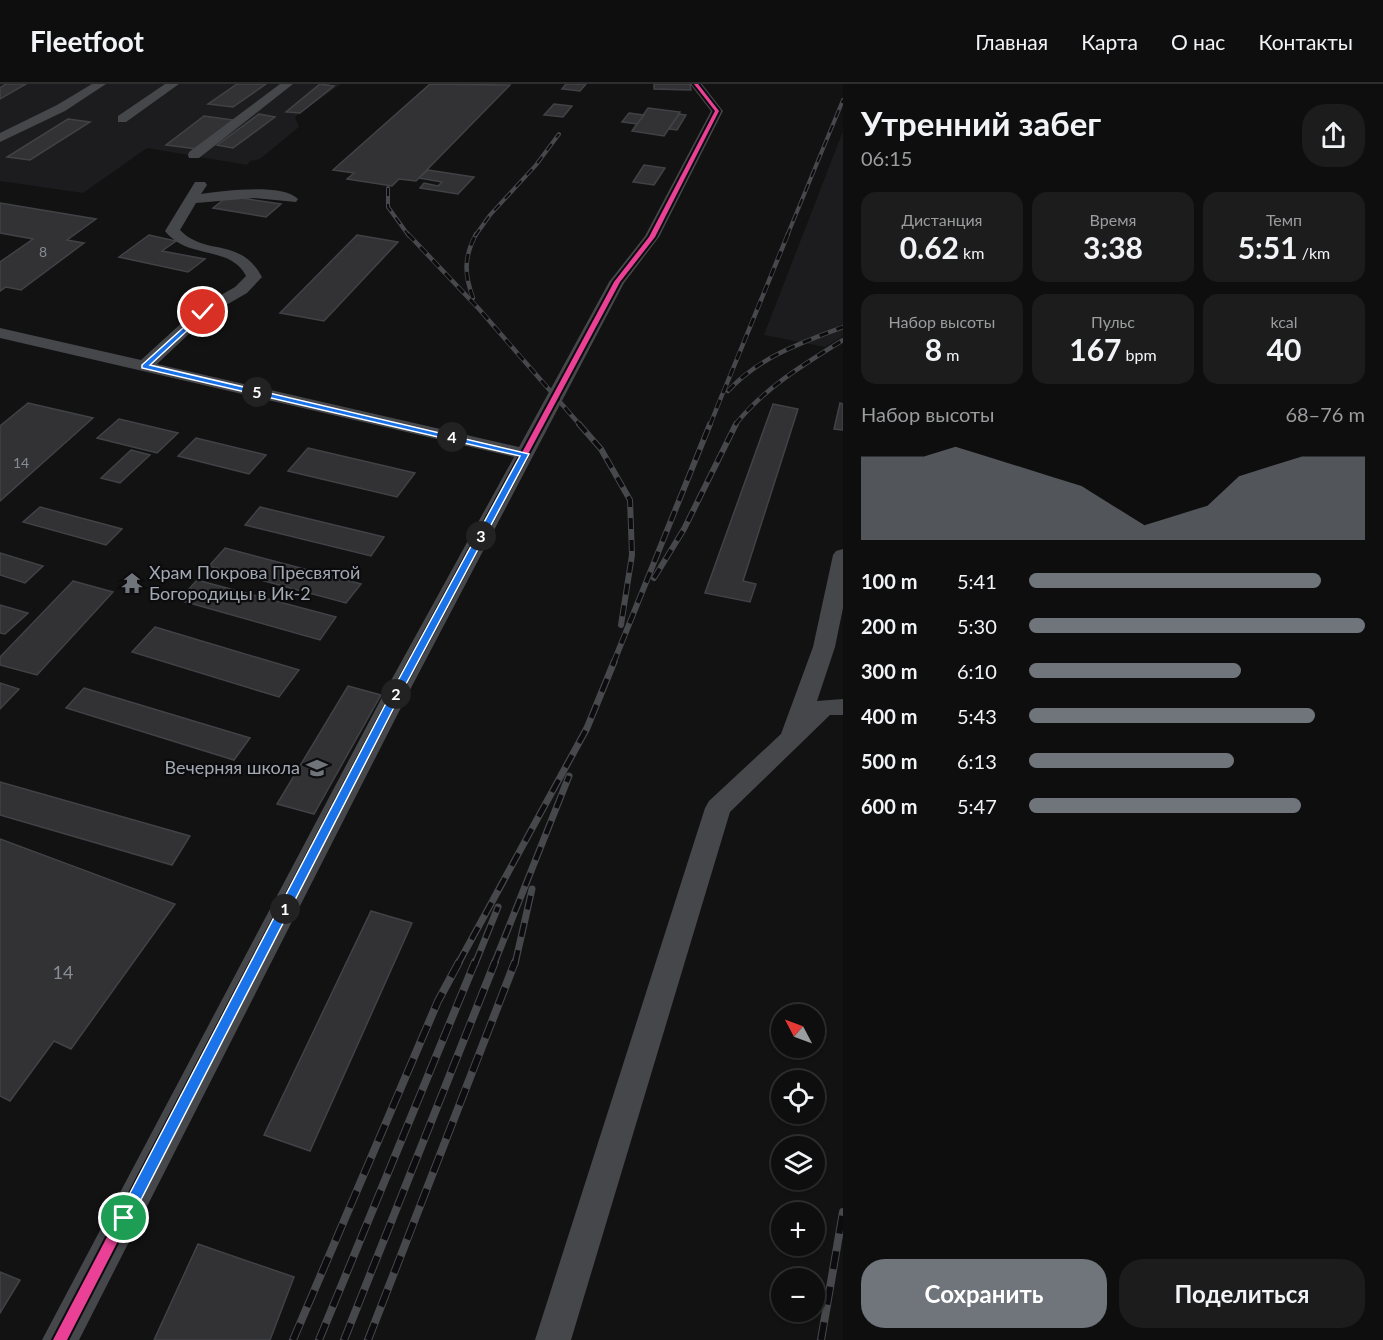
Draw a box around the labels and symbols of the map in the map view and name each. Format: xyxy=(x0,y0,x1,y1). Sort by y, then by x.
house number: 8 xyxy=(39,243,47,260)
pin xyxy=(177,286,228,337)
pin: 5 xyxy=(242,377,272,407)
pin: 4 xyxy=(437,422,467,452)
house number: 14 xyxy=(13,454,29,471)
pin: 3 xyxy=(466,521,496,551)
place label: Храм Покрова Пресвятой Богородицы в Ик-2 xyxy=(149,561,360,604)
temple icon: Храм Покрова Пресвятой Богородицы в Ик-2 xyxy=(120,571,144,595)
pin: 2 xyxy=(381,679,411,709)
place label: Вечерняя школа xyxy=(164,756,300,778)
school or university icon: Вечерняя школа xyxy=(305,756,329,780)
pin: 1 xyxy=(270,894,300,924)
house number: 14 xyxy=(53,961,73,983)
north arrow xyxy=(771,1004,825,1058)
pin xyxy=(98,1192,149,1243)

